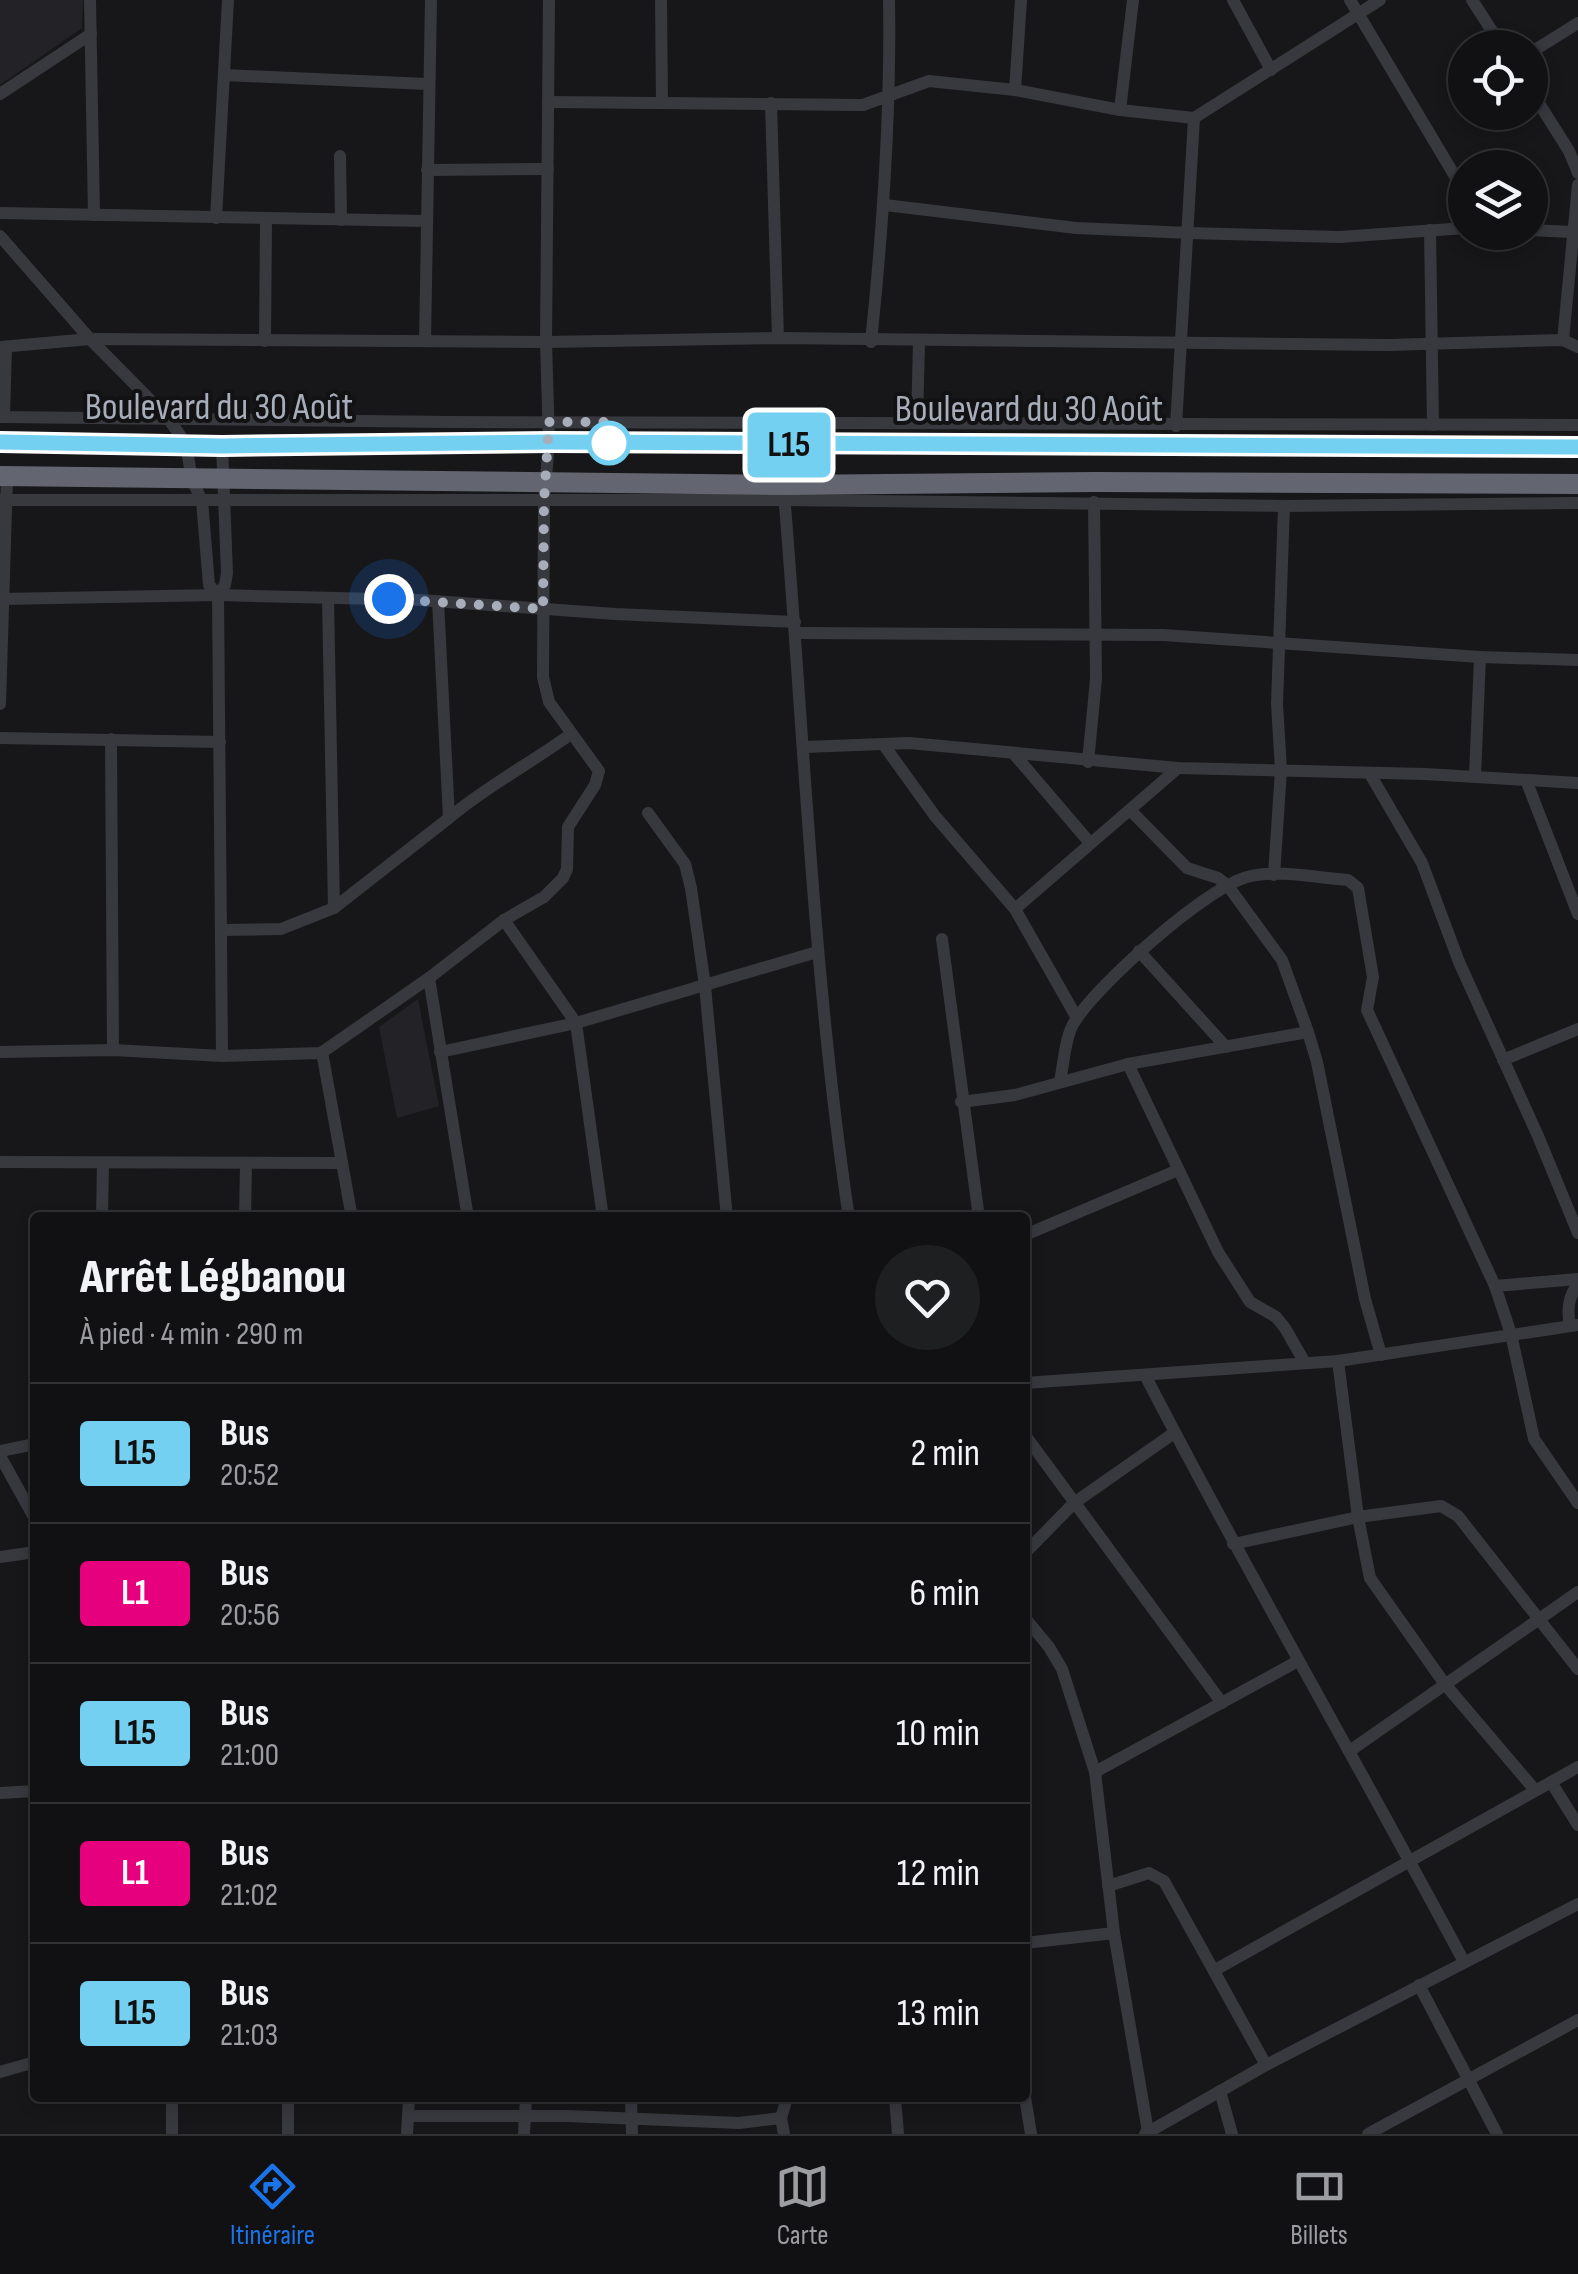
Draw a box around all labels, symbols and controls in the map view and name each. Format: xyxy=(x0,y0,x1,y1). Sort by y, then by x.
map controls xyxy=(1448,30,1548,250)
button: locate xyxy=(1448,30,1548,130)
button: layers xyxy=(1448,150,1548,250)
street label: Boulevard du 30 Août xyxy=(85,385,353,430)
street label: Boulevard du 30 Août xyxy=(895,387,1163,432)
line badge: L15 xyxy=(732,412,846,478)
unlabelled marker xyxy=(588,422,630,464)
text: L15 xyxy=(768,424,810,467)
your location xyxy=(364,574,414,624)
button: heart xyxy=(875,1245,980,1350)
text: Arrêt Légbanou xyxy=(80,1249,346,1306)
text: À pied · 4 min · 290 m xyxy=(80,1315,303,1354)
text: Bus xyxy=(220,1411,269,1456)
text: 2 min xyxy=(911,1431,980,1476)
text: L15 xyxy=(114,1432,156,1475)
text: 20:52 xyxy=(220,1456,279,1495)
text: Bus xyxy=(220,1551,269,1596)
text: 6 min xyxy=(910,1571,980,1616)
text: L1 xyxy=(121,1572,149,1615)
text: 20:56 xyxy=(220,1596,280,1635)
text: Bus xyxy=(220,1691,269,1736)
text: 10 min xyxy=(896,1711,980,1756)
text: L15 xyxy=(114,1712,156,1755)
text: 21:00 xyxy=(220,1736,279,1775)
text: Bus xyxy=(220,1831,269,1876)
text: 12 min xyxy=(897,1851,980,1896)
text: L1 xyxy=(121,1852,149,1895)
text: 21:02 xyxy=(220,1876,278,1915)
text: Bus xyxy=(220,1971,269,2016)
text: 13 min xyxy=(897,1991,980,2036)
text: L15 xyxy=(114,1992,156,2035)
text: 21:03 xyxy=(220,2016,278,2055)
tab: Itinéraire xyxy=(230,2159,315,2252)
tab: Carte xyxy=(775,2159,830,2252)
tab: Billets xyxy=(1290,2159,1348,2252)

